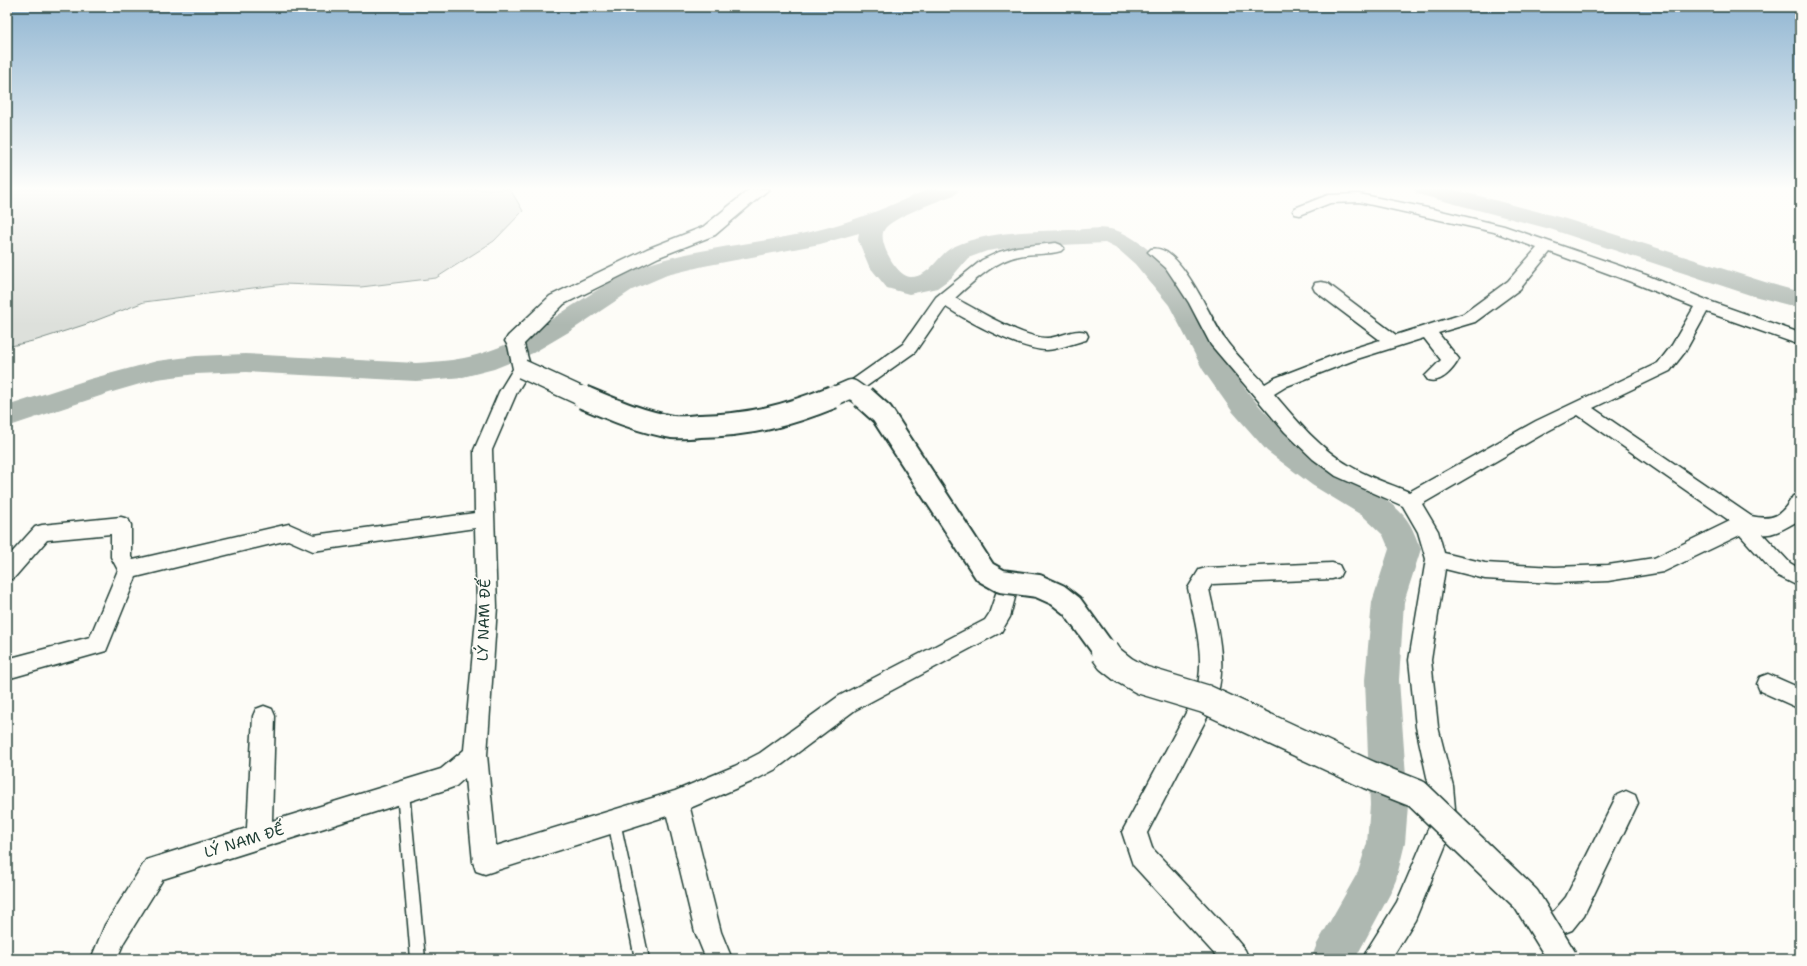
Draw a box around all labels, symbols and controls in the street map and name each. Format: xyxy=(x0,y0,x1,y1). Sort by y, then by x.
street label: LÝ NAM ĐẾ xyxy=(470,578,495,662)
street label: LÝ NAM ĐẾ xyxy=(201,816,287,863)

